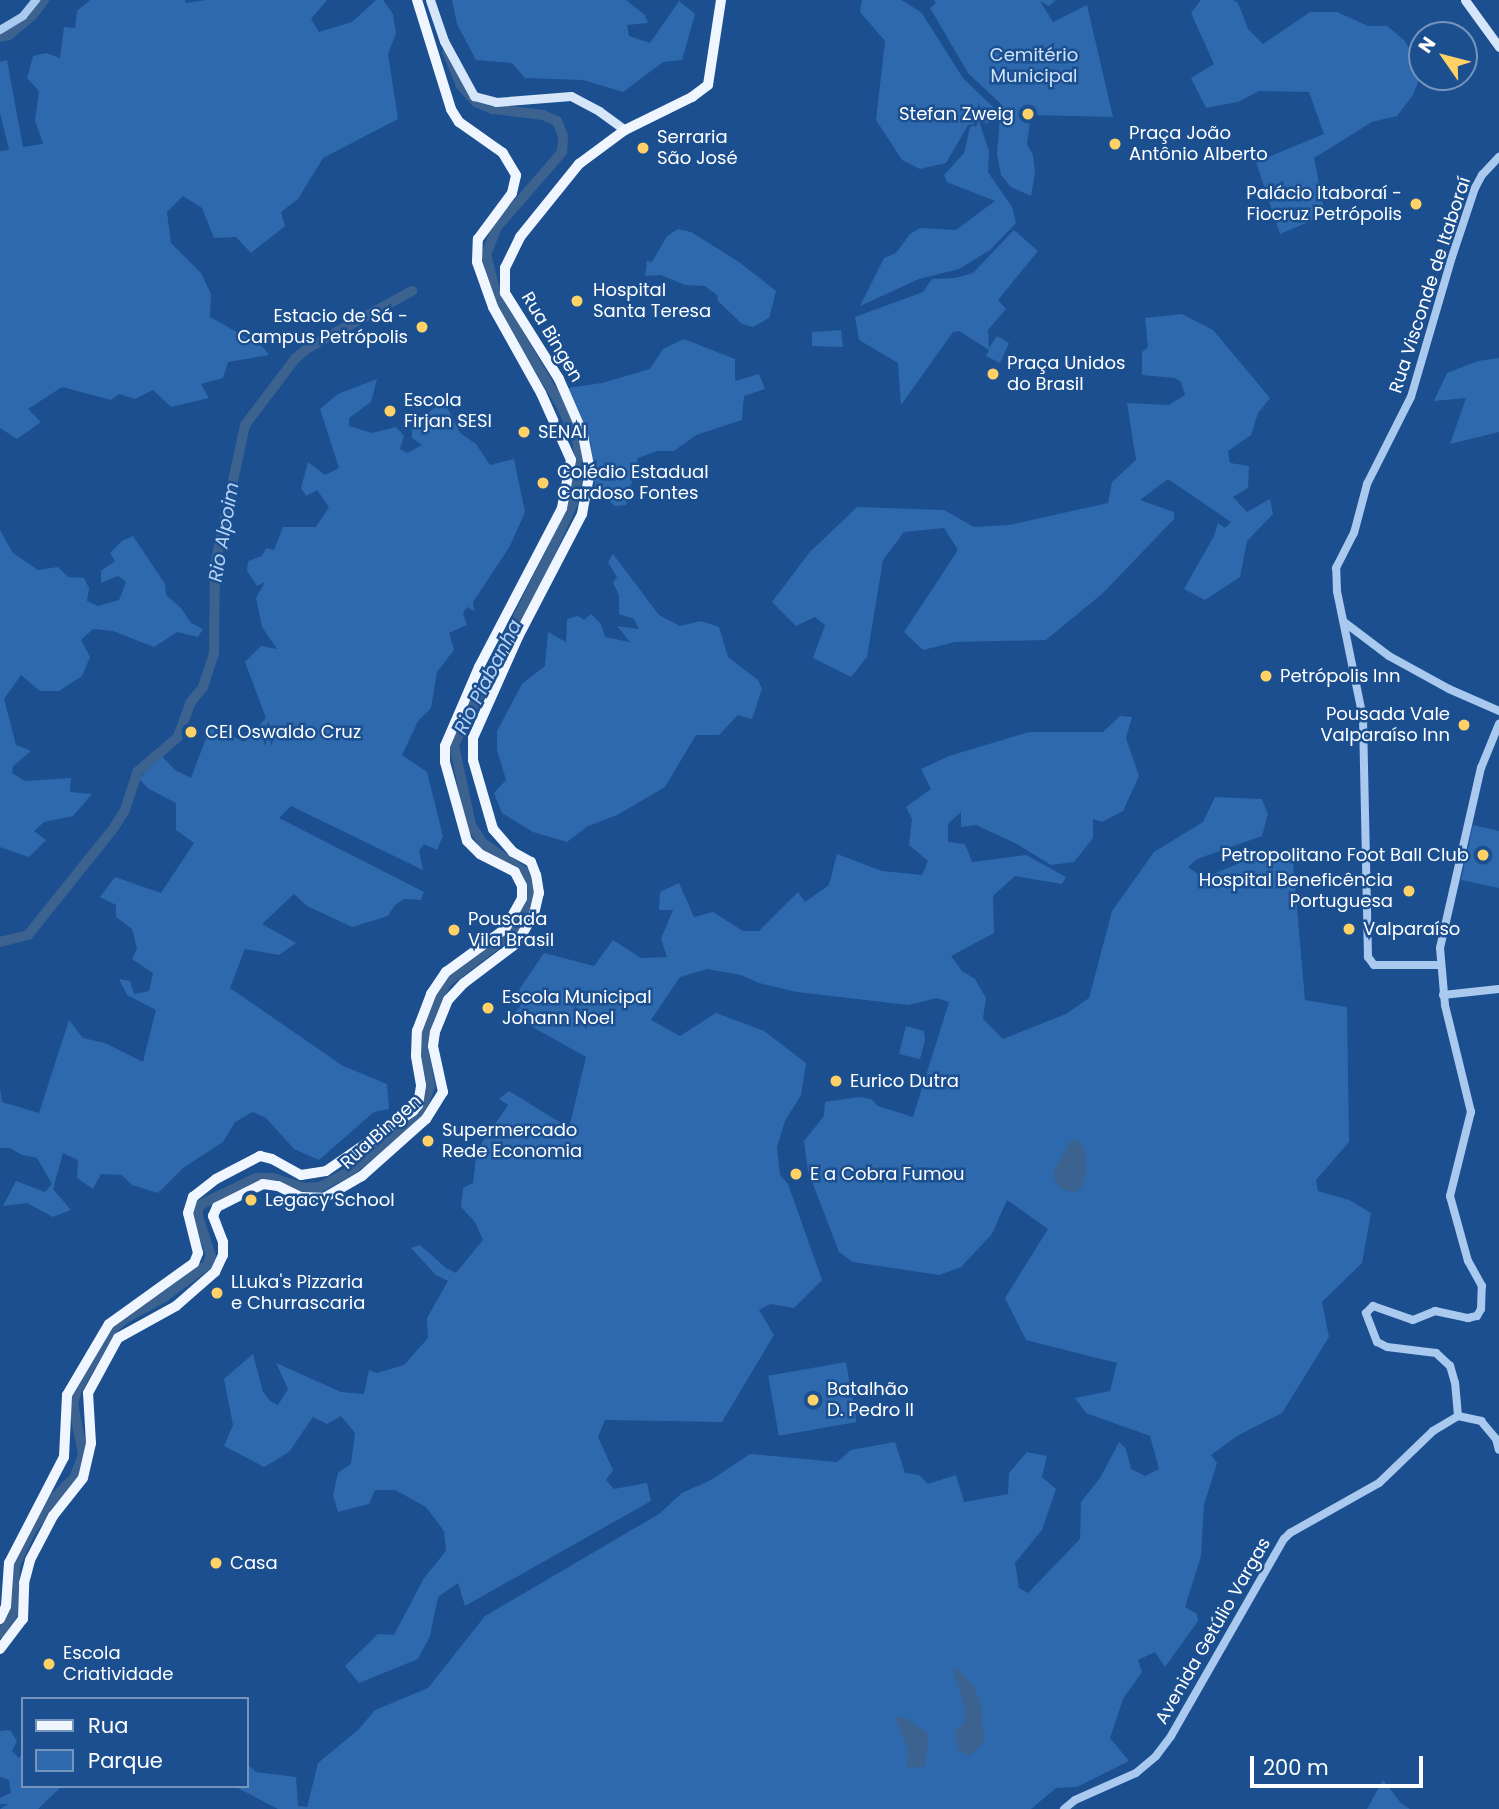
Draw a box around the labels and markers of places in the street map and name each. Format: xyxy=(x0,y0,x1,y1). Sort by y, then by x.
place label: Stefan Zweig xyxy=(899,103,1014,125)
marker: Stefan Zweig xyxy=(1020,106,1036,122)
place label: Praça João Antônio Alberto xyxy=(1129,123,1268,166)
place label: Serraria São José xyxy=(657,127,738,170)
marker: Praça João Antônio Alberto xyxy=(1107,136,1123,152)
marker: Serraria São José xyxy=(635,140,651,156)
place label: Palácio Itaboraí - Fiocruz Petrópolis xyxy=(1246,183,1402,226)
marker: Palácio Itaboraí - Fiocruz Petrópolis xyxy=(1408,196,1424,212)
place label: Hospital Santa Teresa xyxy=(593,280,711,322)
marker: Hospital Santa Teresa xyxy=(567,291,587,311)
place label: Estacio de Sá - Campus Petrópolis xyxy=(237,306,408,348)
marker: Estacio de Sá - Campus Petrópolis xyxy=(414,319,430,335)
place label: Praça Unidos do Brasil xyxy=(1007,353,1125,396)
marker: Praça Unidos do Brasil xyxy=(985,366,1001,382)
place label: Escola Firjan SESI xyxy=(404,390,492,432)
marker: Escola Firjan SESI xyxy=(382,403,398,419)
place label: SENAI xyxy=(538,421,587,443)
marker: SENAI xyxy=(516,424,532,440)
place label: Colédio Estadual Cardoso Fontes xyxy=(557,462,709,504)
marker: Colédio Estadual Cardoso Fontes xyxy=(535,475,551,491)
place label: Petrópolis Inn xyxy=(1280,665,1401,687)
marker: Petrópolis Inn xyxy=(1258,668,1274,684)
place label: Pousada Vale Valparaíso Inn xyxy=(1320,704,1450,746)
marker: Pousada Vale Valparaíso Inn xyxy=(1456,717,1472,733)
place label: CEI Oswaldo Cruz xyxy=(205,721,361,743)
marker: CEI Oswaldo Cruz xyxy=(183,724,199,740)
place label: Petropolitano Foot Ball Club xyxy=(1221,844,1469,866)
marker: Petropolitano Foot Ball Club xyxy=(1475,847,1491,863)
place label: Hospital Beneficência Portuguesa xyxy=(1199,870,1393,912)
marker: Hospital Beneficência Portuguesa xyxy=(1399,881,1419,901)
place label: Pousada Vila Brasil xyxy=(468,909,554,951)
place label: Valparaíso xyxy=(1363,918,1460,940)
marker: Valparaíso xyxy=(1341,921,1357,937)
marker: Pousada Vila Brasil xyxy=(446,922,462,938)
place label: Escola Municipal Johann Noel xyxy=(502,987,652,1030)
marker: Escola Municipal Johann Noel xyxy=(480,1000,496,1016)
place label: Eurico Dutra xyxy=(850,1070,959,1092)
marker: Eurico Dutra xyxy=(828,1073,844,1089)
place label: Supermercado Rede Economia xyxy=(442,1120,582,1162)
marker: Supermercado Rede Economia xyxy=(420,1133,436,1149)
place label: E a Cobra Fumou xyxy=(810,1163,964,1185)
marker: E a Cobra Fumou xyxy=(788,1166,804,1182)
place label: Legacy School xyxy=(265,1189,395,1211)
marker: Legacy School xyxy=(243,1192,259,1208)
place label: LLuka's Pizzaria e Churrascaria xyxy=(231,1272,365,1314)
marker: LLuka's Pizzaria e Churrascaria xyxy=(209,1285,225,1301)
place label: Batalhão D. Pedro II xyxy=(827,1379,914,1422)
marker: Batalhão D. Pedro II xyxy=(805,1392,821,1408)
place label: Casa xyxy=(230,1552,278,1574)
marker: Casa xyxy=(208,1555,224,1571)
place label: Escola Criatividade xyxy=(63,1643,173,1686)
marker: Escola Criatividade xyxy=(41,1656,57,1672)

